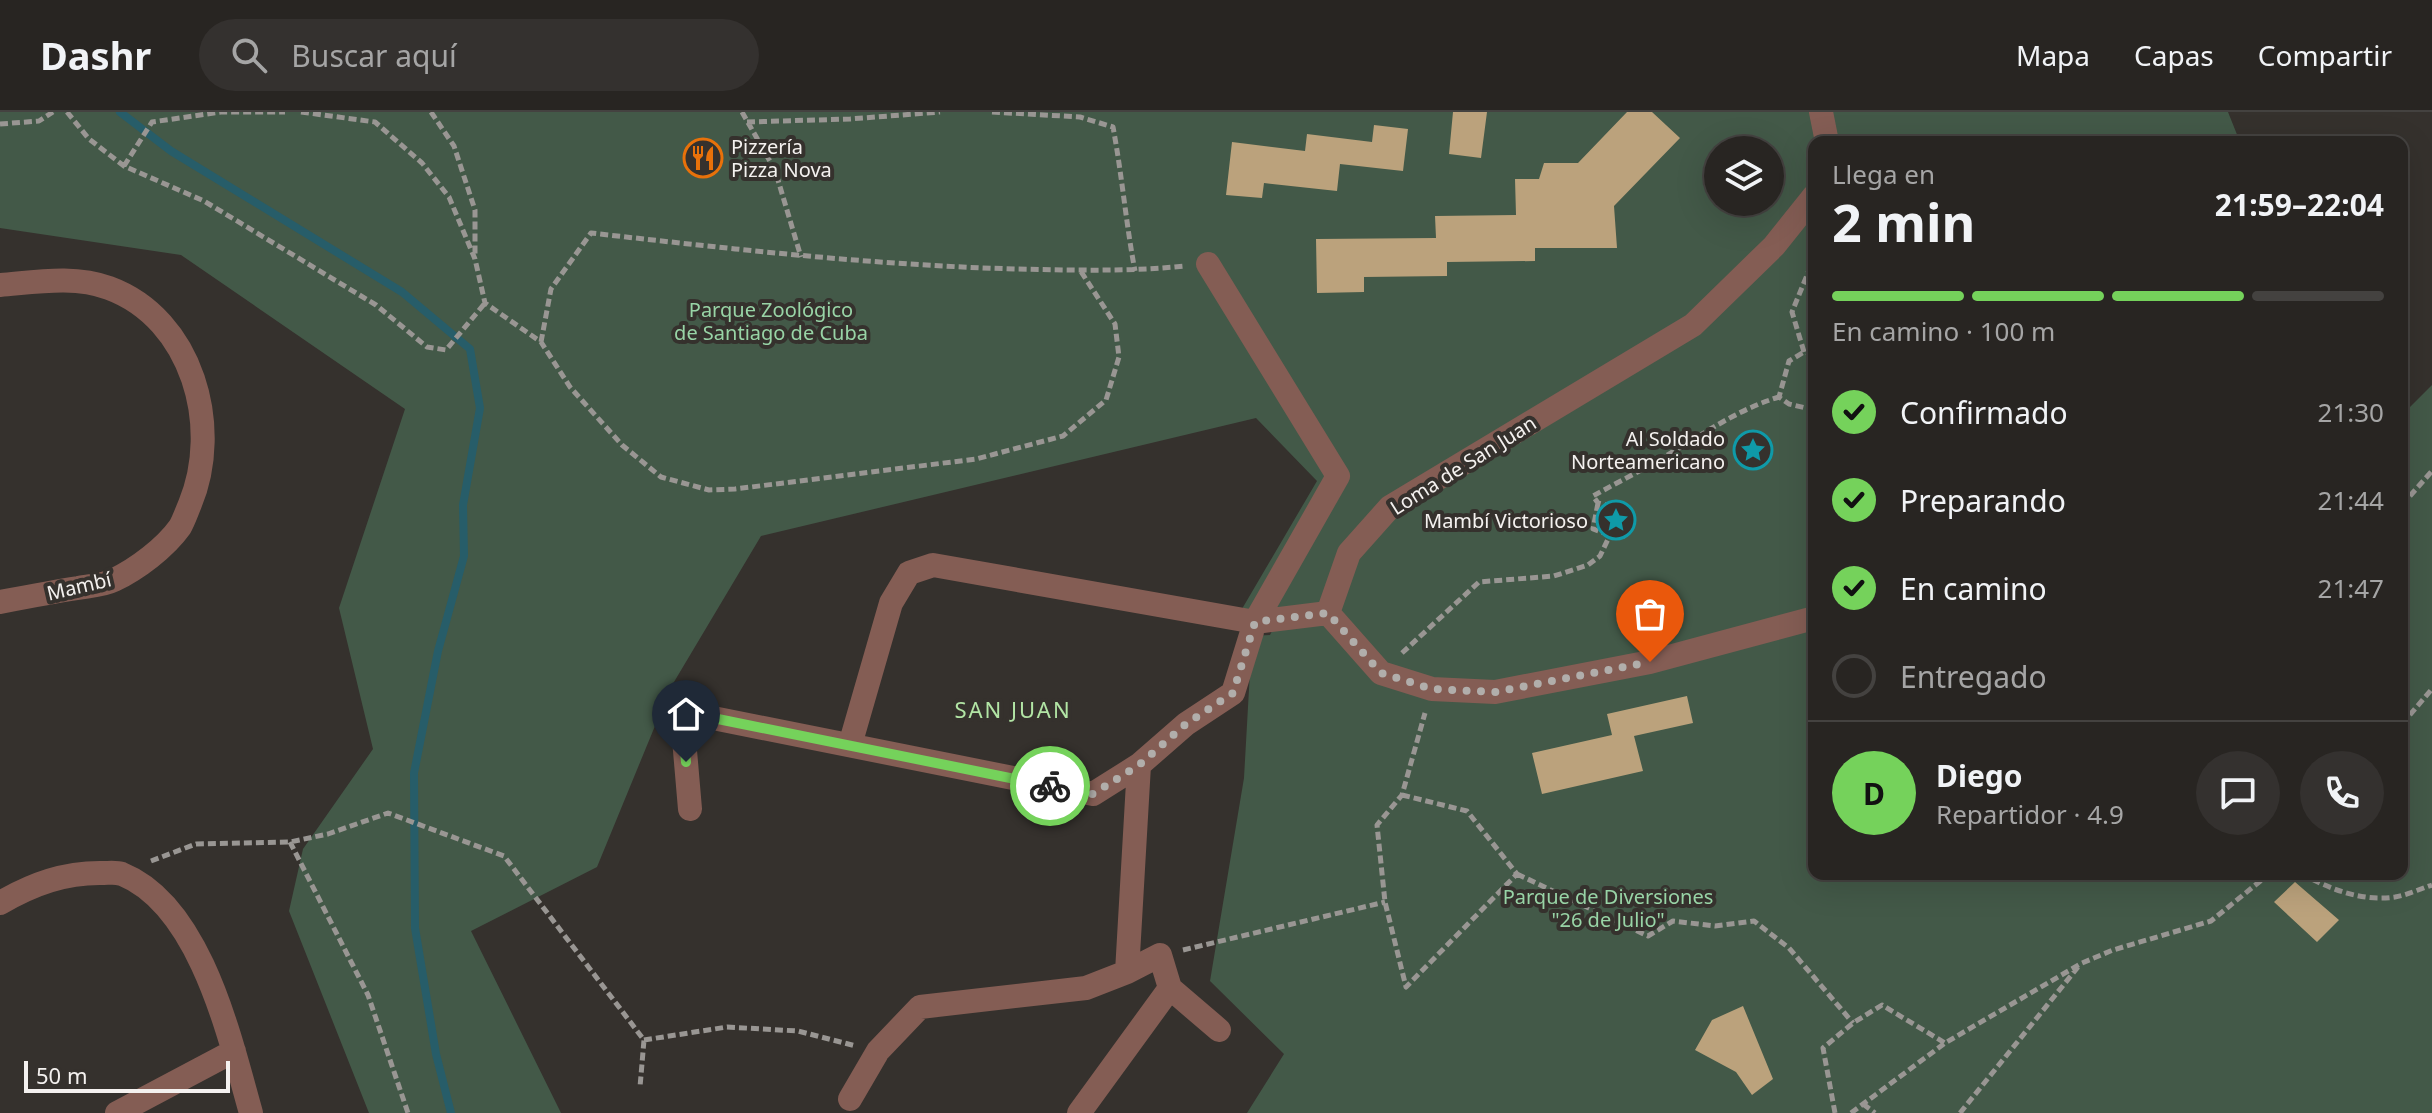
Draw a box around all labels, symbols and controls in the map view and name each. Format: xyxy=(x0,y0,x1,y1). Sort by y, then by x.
search box xyxy=(199,19,759,91)
text: Dashr xyxy=(40,29,151,81)
icon: search xyxy=(227,33,271,77)
text: Buscar aquí xyxy=(291,35,457,76)
text: Mapa xyxy=(2016,36,2090,74)
text: Capas xyxy=(2134,36,2214,74)
text: Compartir xyxy=(2258,36,2392,74)
place label: Pizzería Pizza Nova xyxy=(731,133,832,183)
map controls xyxy=(1704,136,1784,216)
button: layers xyxy=(1704,136,1784,216)
restaurant icon: Pizzería Pizza Nova xyxy=(682,137,724,179)
text: Llega en xyxy=(1832,156,1935,192)
text: 21:59–22:04 xyxy=(2215,184,2384,225)
text: 2 min xyxy=(1832,186,1975,257)
park label: Parque Zoológico de Santiago de Cuba xyxy=(674,296,868,346)
text: En camino · 100 m xyxy=(1832,313,2055,349)
icon: check xyxy=(1832,390,1876,434)
text: Confirmado xyxy=(1900,392,2068,433)
text: 21:30 xyxy=(2318,394,2384,430)
street label: Loma de San Juan xyxy=(1385,409,1541,521)
place label: Al Soldado Norteamericano xyxy=(1571,425,1725,475)
place icon: Al Soldado Norteamericano xyxy=(1732,429,1774,471)
icon: check xyxy=(1832,478,1876,522)
text: Preparando xyxy=(1900,480,2066,521)
text: 21:44 xyxy=(2318,482,2384,518)
place icon: Mambí Victorioso xyxy=(1595,499,1637,541)
place label: Mambí Victorioso xyxy=(1424,507,1588,534)
street label: Mambí xyxy=(44,565,115,607)
icon: check xyxy=(1832,566,1876,610)
text: En camino xyxy=(1900,568,2047,609)
text: 21:47 xyxy=(2318,570,2384,606)
pin xyxy=(1616,580,1684,662)
icon: bag xyxy=(1628,592,1672,636)
text: Entregado xyxy=(1900,656,2047,697)
pin xyxy=(652,680,720,762)
icon: home xyxy=(664,692,708,736)
district label: SAN JUAN xyxy=(954,694,1072,724)
courier xyxy=(1010,746,1090,826)
button: chat xyxy=(2196,751,2280,835)
button: phone xyxy=(2300,751,2384,835)
text: Diego xyxy=(1936,755,2023,796)
icon: bike xyxy=(1028,764,1072,808)
text: D xyxy=(1863,773,1885,814)
text: Repartidor · 4.9 xyxy=(1936,796,2124,832)
park label: Parque de Diversiones "26 de Julio" xyxy=(1503,883,1713,933)
scale bar xyxy=(24,1057,230,1093)
text: 50 m xyxy=(36,1060,87,1090)

